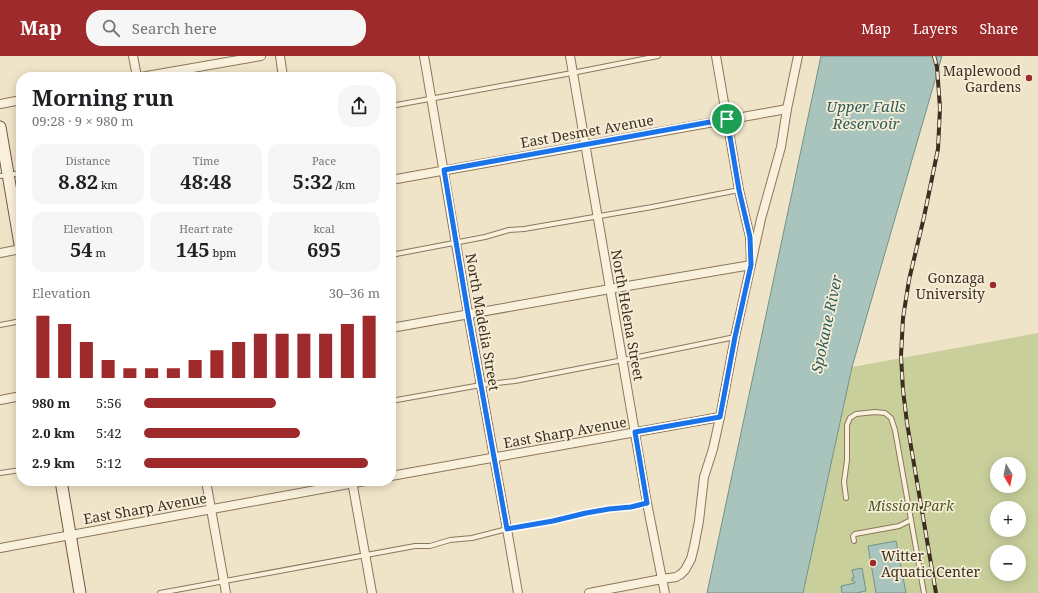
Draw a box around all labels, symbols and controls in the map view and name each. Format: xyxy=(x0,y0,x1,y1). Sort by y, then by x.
search box xyxy=(86,10,366,46)
text: Map xyxy=(20,15,62,41)
icon: search xyxy=(100,17,122,39)
text: Search here xyxy=(132,18,217,38)
text: Map xyxy=(861,19,891,38)
text: Layers xyxy=(913,19,958,38)
text: Share xyxy=(980,19,1018,38)
place label: Maplewood Gardens xyxy=(943,61,1021,96)
marker: Maplewood Gardens xyxy=(1024,73,1034,83)
text: Morning run xyxy=(32,82,174,112)
button: share xyxy=(338,85,380,127)
water label: Upper Falls Reservoir xyxy=(826,96,906,133)
pin xyxy=(710,102,744,136)
icon: arrive xyxy=(716,108,738,130)
street label: East Desmet Avenue xyxy=(519,110,655,152)
text: 09:28 · 9 × 980 m xyxy=(32,112,134,130)
text: Distance xyxy=(66,153,110,168)
text: Time xyxy=(193,153,219,168)
text: Pace xyxy=(312,153,336,168)
text: 8.82 xyxy=(58,168,98,195)
text: 48:48 xyxy=(180,168,232,195)
text: 5:32 xyxy=(293,168,333,195)
text: km xyxy=(98,177,118,192)
text: /km xyxy=(333,177,355,192)
text: Elevation xyxy=(63,221,113,236)
text: Heart rate xyxy=(179,221,233,236)
text: kcal xyxy=(313,221,335,236)
text: 54 xyxy=(70,236,93,263)
text: 145 xyxy=(176,236,210,263)
text: 695 xyxy=(307,236,341,263)
text: m xyxy=(93,245,106,260)
text: bpm xyxy=(210,245,236,260)
street label: North Helena Street xyxy=(607,248,649,382)
street label: North Madelia Street xyxy=(462,252,504,392)
place label: Gonzaga University xyxy=(916,268,985,303)
water label: Spokane River xyxy=(806,272,846,375)
marker: Gonzaga University xyxy=(988,280,998,290)
text: Elevation xyxy=(32,284,91,302)
text: 30–36 m xyxy=(329,284,380,302)
text: 980 m xyxy=(32,394,70,412)
text: 5:56 xyxy=(96,394,122,412)
street label: East Sharp Avenue xyxy=(502,412,628,452)
text: 2.0 km xyxy=(32,424,75,442)
text: 5:42 xyxy=(96,424,122,442)
text: 2.9 km xyxy=(32,454,75,472)
text: 5:12 xyxy=(96,454,122,472)
north arrow xyxy=(990,457,1026,493)
map controls xyxy=(990,457,1026,581)
street label: East Sharp Avenue xyxy=(82,488,208,528)
park label: Mission Park xyxy=(867,496,955,515)
button: + xyxy=(990,501,1026,537)
button: − xyxy=(990,545,1026,581)
place label: Witter Aquatic Center xyxy=(881,546,980,581)
marker: Witter Aquatic Center xyxy=(868,558,878,568)

